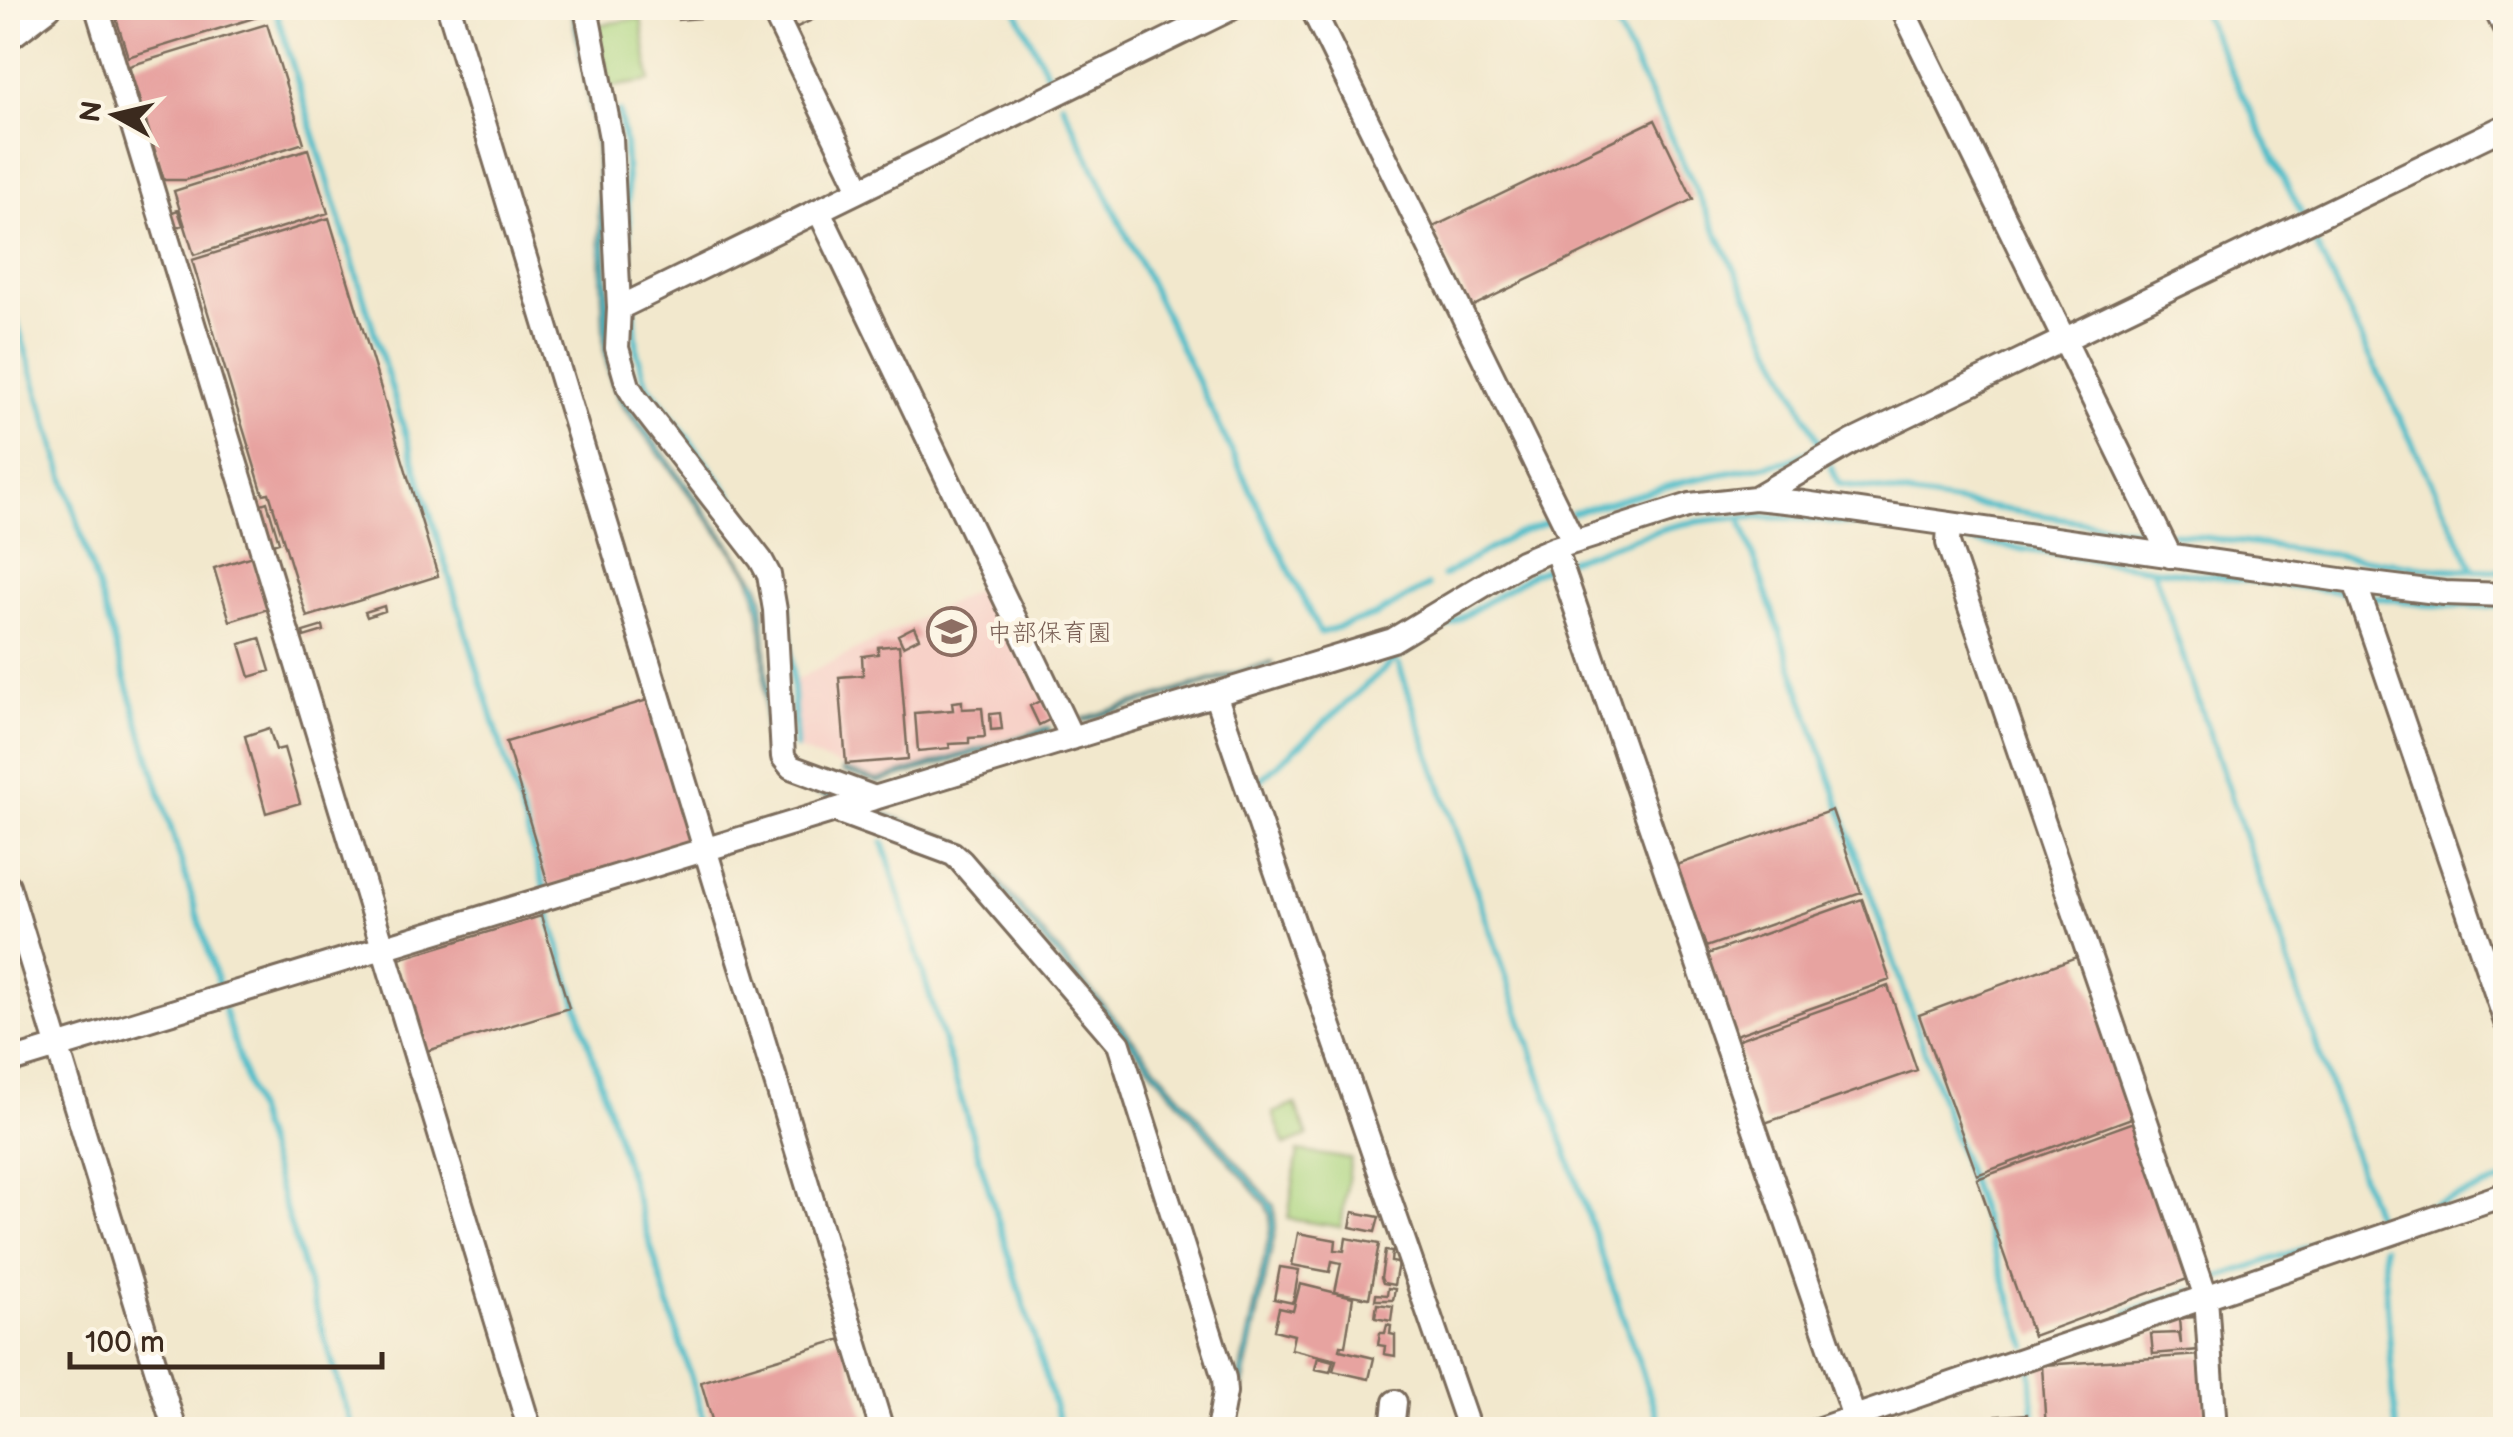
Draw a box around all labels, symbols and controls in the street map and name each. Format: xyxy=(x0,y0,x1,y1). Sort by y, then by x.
north arrow xyxy=(65,65,165,165)
text: N xyxy=(74,99,110,124)
school or university icon: 中部保育園 xyxy=(926,606,978,658)
place label: 中部保育園 xyxy=(987,618,1112,649)
scale bar xyxy=(70,1307,382,1369)
text: 100 m xyxy=(85,1325,165,1361)

